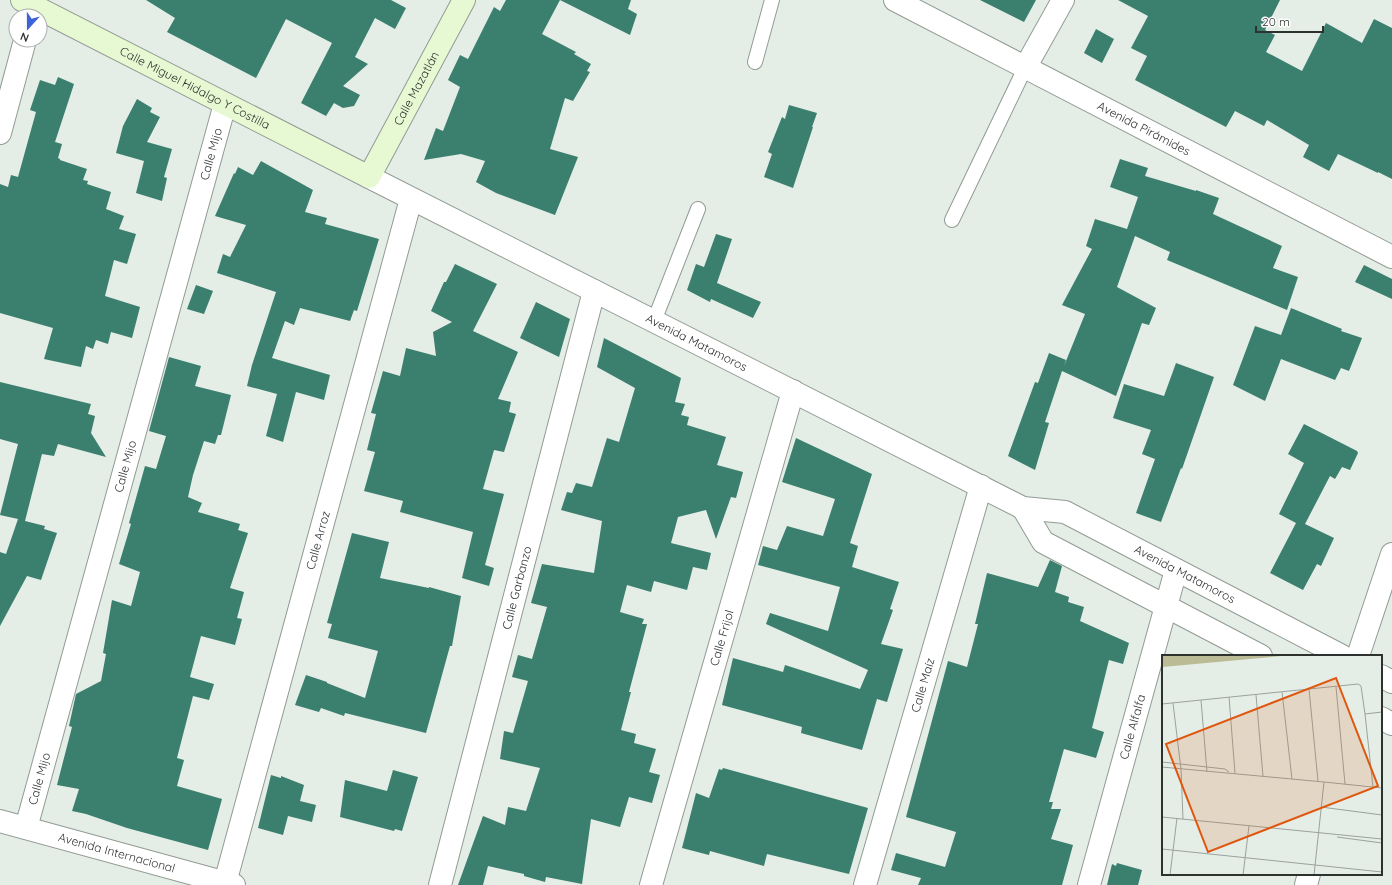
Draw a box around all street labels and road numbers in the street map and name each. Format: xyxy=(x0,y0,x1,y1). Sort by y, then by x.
street label: Calle Miguel Hidalgo Y Costilla xyxy=(117,43,273,132)
street label: Calle Mazatlán xyxy=(390,49,442,128)
street label: Avenida Pirámides xyxy=(1095,98,1193,159)
street label: Calle Mijo xyxy=(196,126,225,182)
street label: Avenida Matamoros xyxy=(643,310,750,374)
street label: Calle Mijo xyxy=(111,438,139,494)
street label: Calle Arroz xyxy=(303,509,333,571)
street label: Avenida Matamoros xyxy=(1132,541,1238,606)
street label: Calle Garbanzo xyxy=(499,544,535,631)
street label: Calle Frijol xyxy=(706,608,737,668)
street label: Calle Maíz xyxy=(908,656,938,714)
street label: Calle Alfalfa xyxy=(1116,692,1148,761)
street label: Calle Mijo xyxy=(25,751,53,807)
street label: Avenida Internacional xyxy=(57,829,177,876)

